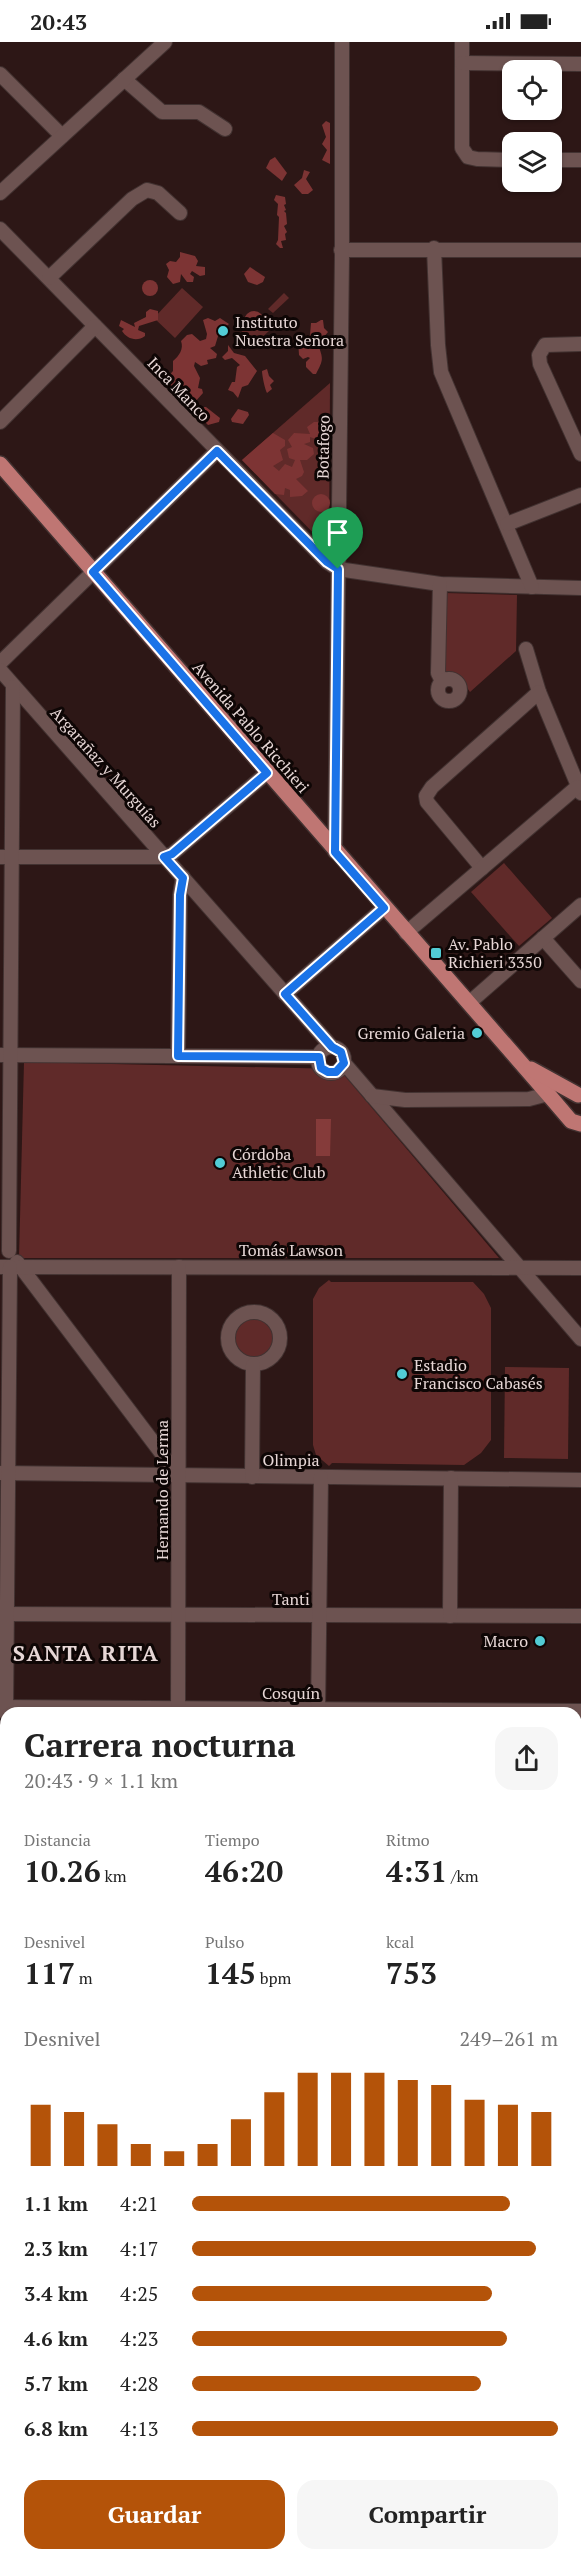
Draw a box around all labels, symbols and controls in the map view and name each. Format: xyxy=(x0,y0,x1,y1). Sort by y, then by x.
text: 20:43 xyxy=(30,7,87,36)
map controls xyxy=(502,60,562,192)
button: locate xyxy=(502,60,562,120)
button: layers xyxy=(502,132,562,192)
place label: Instituto Nuestra Señora xyxy=(235,311,344,351)
marker: Instituto Nuestra Señora xyxy=(216,324,230,338)
street label: Inca Manco xyxy=(143,352,216,426)
street label: Botafogo xyxy=(311,415,335,479)
pin xyxy=(312,507,363,569)
icon: arrive xyxy=(321,516,354,549)
street label: Avenida Pablo Ricchieri xyxy=(188,657,314,798)
street label: Argarañaz y Murguías xyxy=(46,702,166,832)
place label: Av. Pablo Richieri 3350 xyxy=(448,933,542,973)
marker: Av. Pablo Richieri 3350 xyxy=(429,946,443,960)
place label: Gremio Galeria xyxy=(357,1022,465,1044)
marker: Gremio Galeria xyxy=(470,1026,484,1040)
place label: Córdoba Athletic Club xyxy=(232,1143,326,1183)
marker: Córdoba Athletic Club xyxy=(213,1156,227,1170)
street label: Tomás Lawson xyxy=(239,1239,344,1261)
place label: Estadio Francisco Cabasés xyxy=(414,1354,543,1394)
marker: Estadio Francisco Cabasés xyxy=(395,1367,409,1381)
street label: Hernando de Lerma xyxy=(151,1420,173,1560)
street label: Olimpia xyxy=(262,1449,320,1471)
street label: Tanti xyxy=(272,1588,310,1610)
place label: Macro xyxy=(484,1630,528,1652)
marker: Macro xyxy=(533,1634,547,1648)
district label: SANTA RITA xyxy=(13,1638,159,1667)
street label: Cosquín xyxy=(262,1682,320,1704)
text: Carrera nocturna xyxy=(24,1723,296,1766)
button: share xyxy=(495,1727,558,1790)
text: 20:43 · 9 × 1.1 km xyxy=(24,1767,178,1794)
text: Distancia xyxy=(24,1829,91,1851)
text: Tiempo xyxy=(205,1829,259,1851)
text: Ritmo xyxy=(386,1829,430,1851)
text: 10.26 xyxy=(24,1851,101,1891)
text: 46:20 xyxy=(205,1851,283,1891)
text: 4:31 xyxy=(386,1851,447,1891)
text: km xyxy=(101,1865,127,1887)
text: /km xyxy=(447,1865,479,1887)
text: Desnivel xyxy=(24,1931,85,1953)
text: Pulso xyxy=(205,1931,244,1953)
text: kcal xyxy=(386,1931,414,1953)
text: 117 xyxy=(24,1953,75,1993)
text: 145 xyxy=(205,1953,256,1993)
text: 753 xyxy=(386,1953,437,1993)
text: m xyxy=(75,1967,93,1989)
text: bpm xyxy=(256,1967,291,1989)
text: Desnivel xyxy=(24,2025,101,2052)
text: 249–261 m xyxy=(459,2025,558,2052)
text: 1.1 km xyxy=(24,2190,88,2217)
text: 4:21 xyxy=(120,2190,159,2217)
text: 2.3 km xyxy=(24,2235,88,2262)
text: 4:17 xyxy=(120,2235,159,2262)
text: 3.4 km xyxy=(24,2280,88,2307)
text: 4:25 xyxy=(120,2280,159,2307)
text: 4.6 km xyxy=(24,2325,88,2352)
text: 4:23 xyxy=(120,2325,159,2352)
text: 5.7 km xyxy=(24,2370,88,2397)
text: 4:28 xyxy=(120,2370,159,2397)
text: 6.8 km xyxy=(24,2415,88,2442)
text: 4:13 xyxy=(120,2415,159,2442)
button: Guardar xyxy=(24,2480,285,2549)
button: Compartir xyxy=(297,2480,558,2549)

